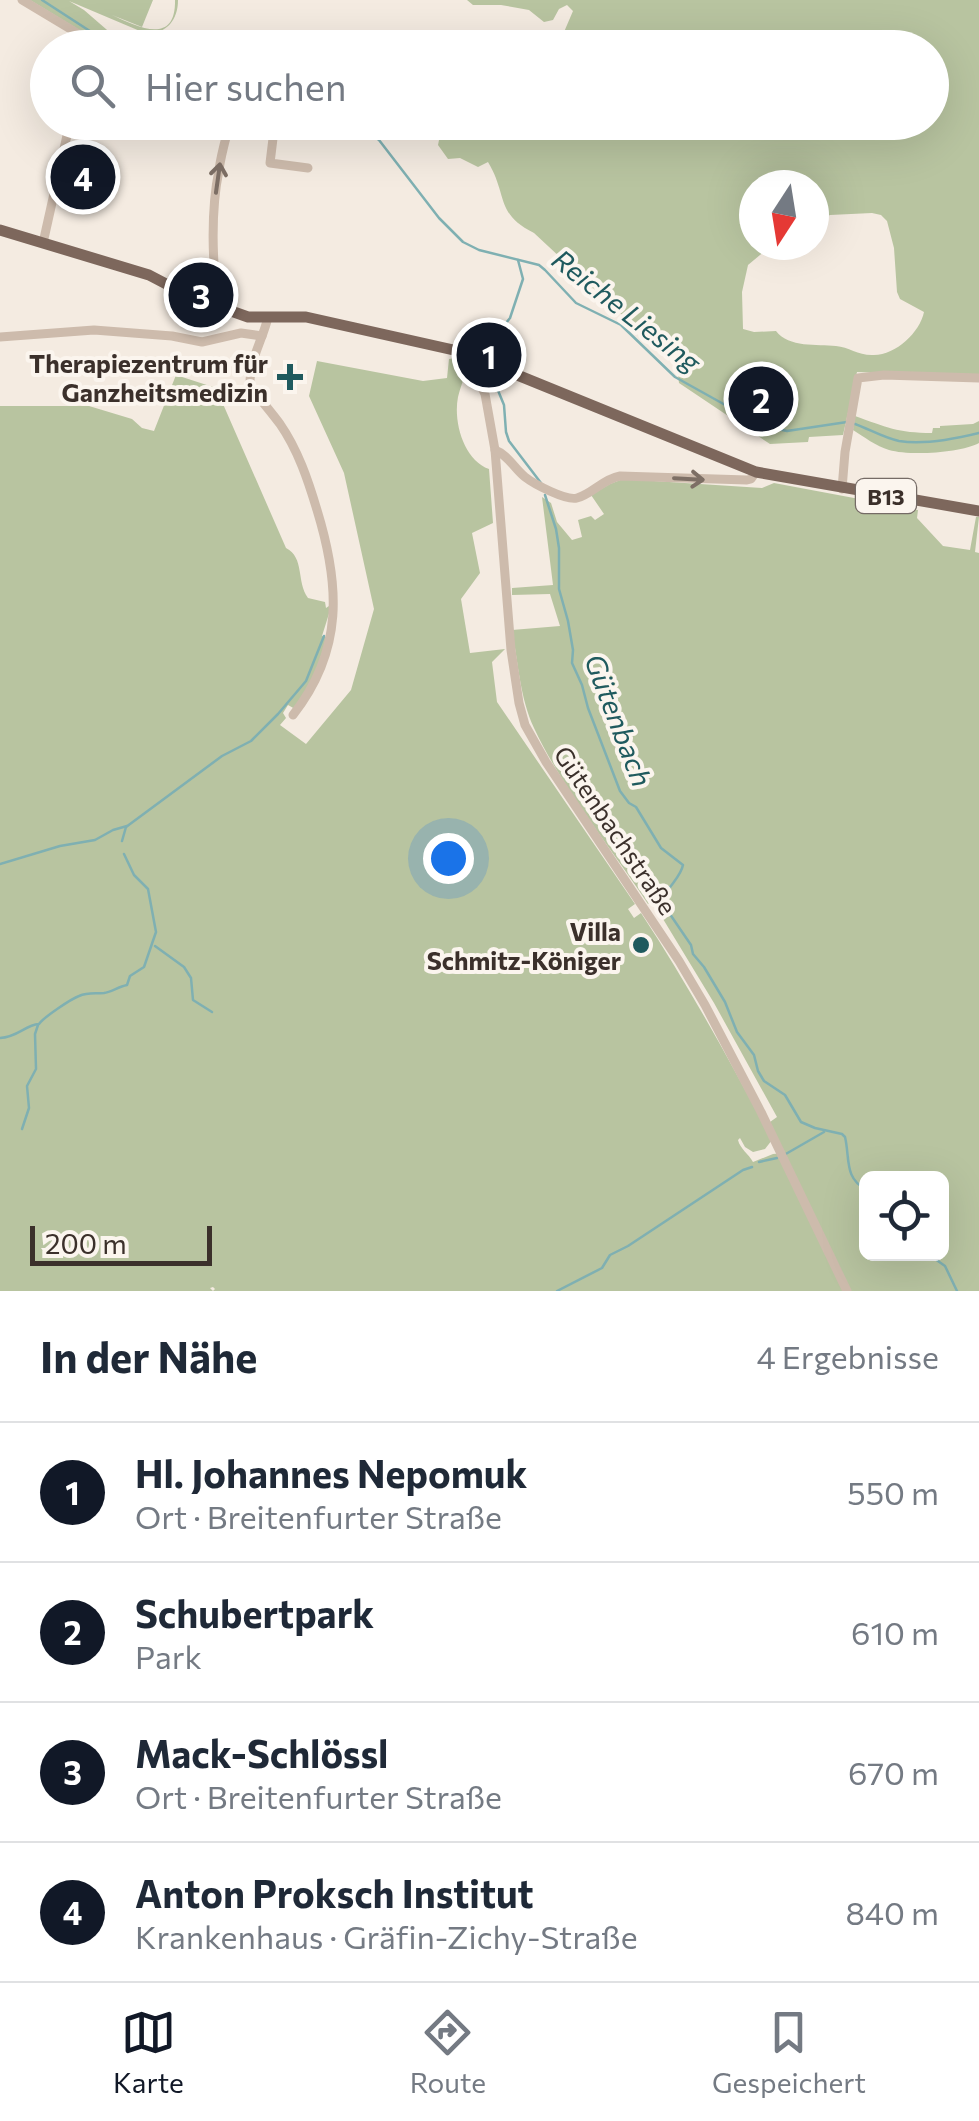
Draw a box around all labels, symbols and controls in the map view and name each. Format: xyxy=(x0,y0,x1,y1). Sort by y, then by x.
search box xyxy=(30,30,949,140)
icon: search xyxy=(65,58,120,113)
text: Hier suchen xyxy=(145,62,347,109)
pin: 4 xyxy=(51,140,116,214)
one-way arrow xyxy=(210,162,228,194)
north arrow xyxy=(739,170,829,260)
water label: Reiche Liesing xyxy=(546,242,709,380)
pin: 3 xyxy=(168,258,234,332)
pin: 1 xyxy=(456,318,522,392)
place label: Therapiezentrum für Ganzheitsmedizin xyxy=(29,348,268,407)
pin: 2 xyxy=(728,362,794,436)
marker: Therapiezentrum für Ganzheitsmedizin xyxy=(277,364,303,390)
one-way arrow xyxy=(673,469,705,488)
road number: B13 xyxy=(856,479,916,513)
water label: Gütenbach xyxy=(578,649,660,791)
street label: Gütenbachstraße xyxy=(548,740,684,920)
your location xyxy=(423,833,474,884)
place label: Villa Schmitz-Königer xyxy=(427,916,621,975)
marker: Villa Schmitz-Königer xyxy=(630,934,652,956)
map controls xyxy=(859,1171,949,1261)
button: locate xyxy=(859,1171,949,1261)
scale bar xyxy=(30,1221,212,1266)
text: 200 m xyxy=(45,1226,127,1260)
text: In der Nähe xyxy=(40,1330,257,1382)
text: 4 Ergebnisse xyxy=(757,1336,939,1376)
text: Hl. Johannes Nepomuk xyxy=(135,1449,527,1496)
text: 1 xyxy=(65,1472,80,1512)
text: 550 m xyxy=(847,1472,939,1512)
text: Ort · Breitenfurter Straße xyxy=(135,1496,502,1536)
text: Schubertpark xyxy=(135,1589,374,1636)
text: 2 xyxy=(63,1612,82,1652)
text: 610 m xyxy=(851,1612,939,1652)
text: Park xyxy=(135,1636,202,1676)
text: Mack-Schlössl xyxy=(135,1729,388,1776)
text: 3 xyxy=(63,1752,82,1792)
text: 670 m xyxy=(848,1752,939,1792)
text: Ort · Breitenfurter Straße xyxy=(135,1776,502,1816)
text: Anton Proksch Institut xyxy=(135,1869,534,1916)
text: 4 xyxy=(63,1892,82,1932)
text: 840 m xyxy=(845,1892,939,1932)
text: Krankenhaus · Gräfin-Zichy-Straße xyxy=(135,1916,638,1956)
tab: Karte xyxy=(113,2005,184,2099)
tab: Route xyxy=(410,2005,486,2099)
tab: Gespeichert xyxy=(712,2005,866,2099)

